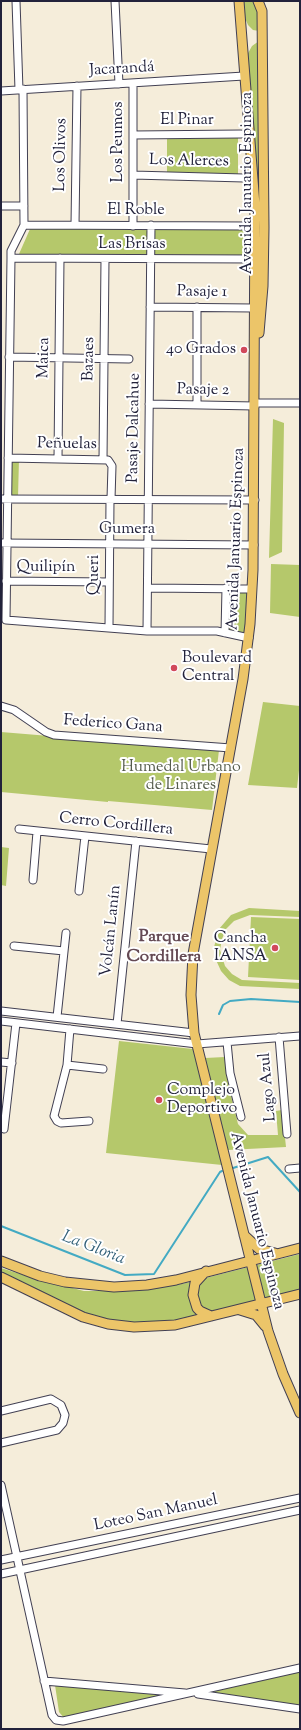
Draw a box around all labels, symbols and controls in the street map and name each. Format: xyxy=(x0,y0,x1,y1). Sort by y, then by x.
street label: Jacarandá xyxy=(89,59,155,81)
street label: Avenida Januario Espinoza xyxy=(238,92,258,274)
street label: Los Peumos xyxy=(109,101,129,183)
street label: El Pinar xyxy=(160,111,214,131)
street label: Los Olivos xyxy=(52,118,72,192)
street label: Los Alerces xyxy=(149,152,229,172)
street label: El Roble xyxy=(107,201,165,221)
street label: Las Brisas xyxy=(98,235,166,255)
street label: Pasaje 1 xyxy=(177,283,227,303)
street label: Maica xyxy=(35,337,55,379)
street label: Bazaes xyxy=(80,337,100,381)
place label: 40 Grados xyxy=(166,340,236,360)
marker: 40 Grados xyxy=(239,345,249,355)
street label: Pasaje Dalcahue xyxy=(124,373,146,483)
street label: Pasaje 2 xyxy=(177,381,229,401)
street label: Peñuelas xyxy=(37,435,97,455)
street label: Avenida Januario Espinoza xyxy=(224,448,250,630)
street label: Gumera xyxy=(99,520,155,540)
street label: Queri xyxy=(85,555,105,595)
street label: Quilipín xyxy=(17,558,75,578)
place label: Boulevard Central xyxy=(182,649,252,687)
marker: Boulevard Central xyxy=(169,663,179,673)
street label: Federico Gana xyxy=(63,712,163,738)
park label: Humedal Urbano de Linares xyxy=(121,758,241,796)
street label: Cerro Cordillera xyxy=(58,809,174,841)
street label: Volcán Lanín xyxy=(98,884,126,978)
district label: Parque Cordillera xyxy=(127,928,201,968)
place label: Cancha IANSA xyxy=(214,929,267,967)
marker: Cancha IANSA xyxy=(270,943,280,953)
street label: Lago Azul xyxy=(256,1052,282,1122)
place label: Complejo Deportivo xyxy=(167,1081,237,1119)
marker: Complejo Deportivo xyxy=(154,1095,164,1105)
street label: Avenida Januario Espinoza xyxy=(225,1130,287,1312)
water label: La Gloria xyxy=(58,1228,128,1270)
street label: Loteo San Manuel xyxy=(93,1492,219,1536)

